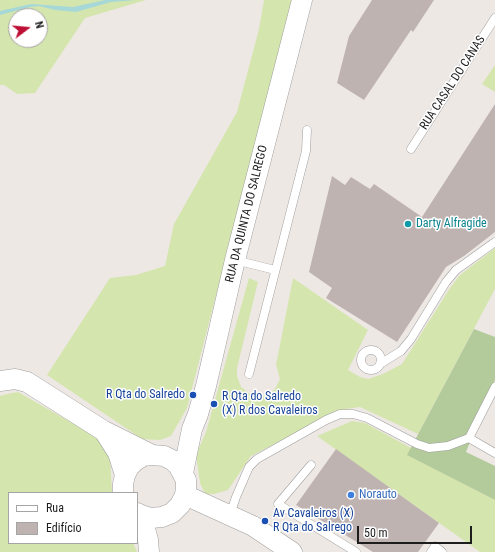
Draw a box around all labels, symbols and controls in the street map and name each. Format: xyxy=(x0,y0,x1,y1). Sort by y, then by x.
north arrow xyxy=(8,8,48,48)
text: N xyxy=(32,20,46,30)
street label: RUA CASAL DO CANAS xyxy=(417,33,489,133)
street label: RUA DA QUINTA DO SALREGO xyxy=(223,144,271,284)
place label: Darty Alfragide xyxy=(416,217,487,231)
marker: Darty Alfragide xyxy=(403,219,413,229)
place label: R Qta do Salredo xyxy=(106,388,185,402)
marker: R Qta do Salredo xyxy=(188,390,198,400)
place label: R Qta do Salredo (X) R dos Cavaleiros xyxy=(222,390,318,418)
marker: R Qta do Salredo (X) R dos Cavaleiros xyxy=(209,399,219,409)
place label: Norauto xyxy=(359,488,397,502)
marker: Norauto xyxy=(346,490,356,500)
legend xyxy=(8,492,138,544)
text: Rua xyxy=(46,501,64,515)
place label: Av Cavaleiros (X) R Qta do Salrego xyxy=(273,507,354,535)
marker: Av Cavaleiros (X) R Qta do Salrego xyxy=(260,516,270,526)
scale bar xyxy=(359,518,474,544)
text: Edifício xyxy=(46,521,82,535)
text: 50 m xyxy=(364,526,388,540)

